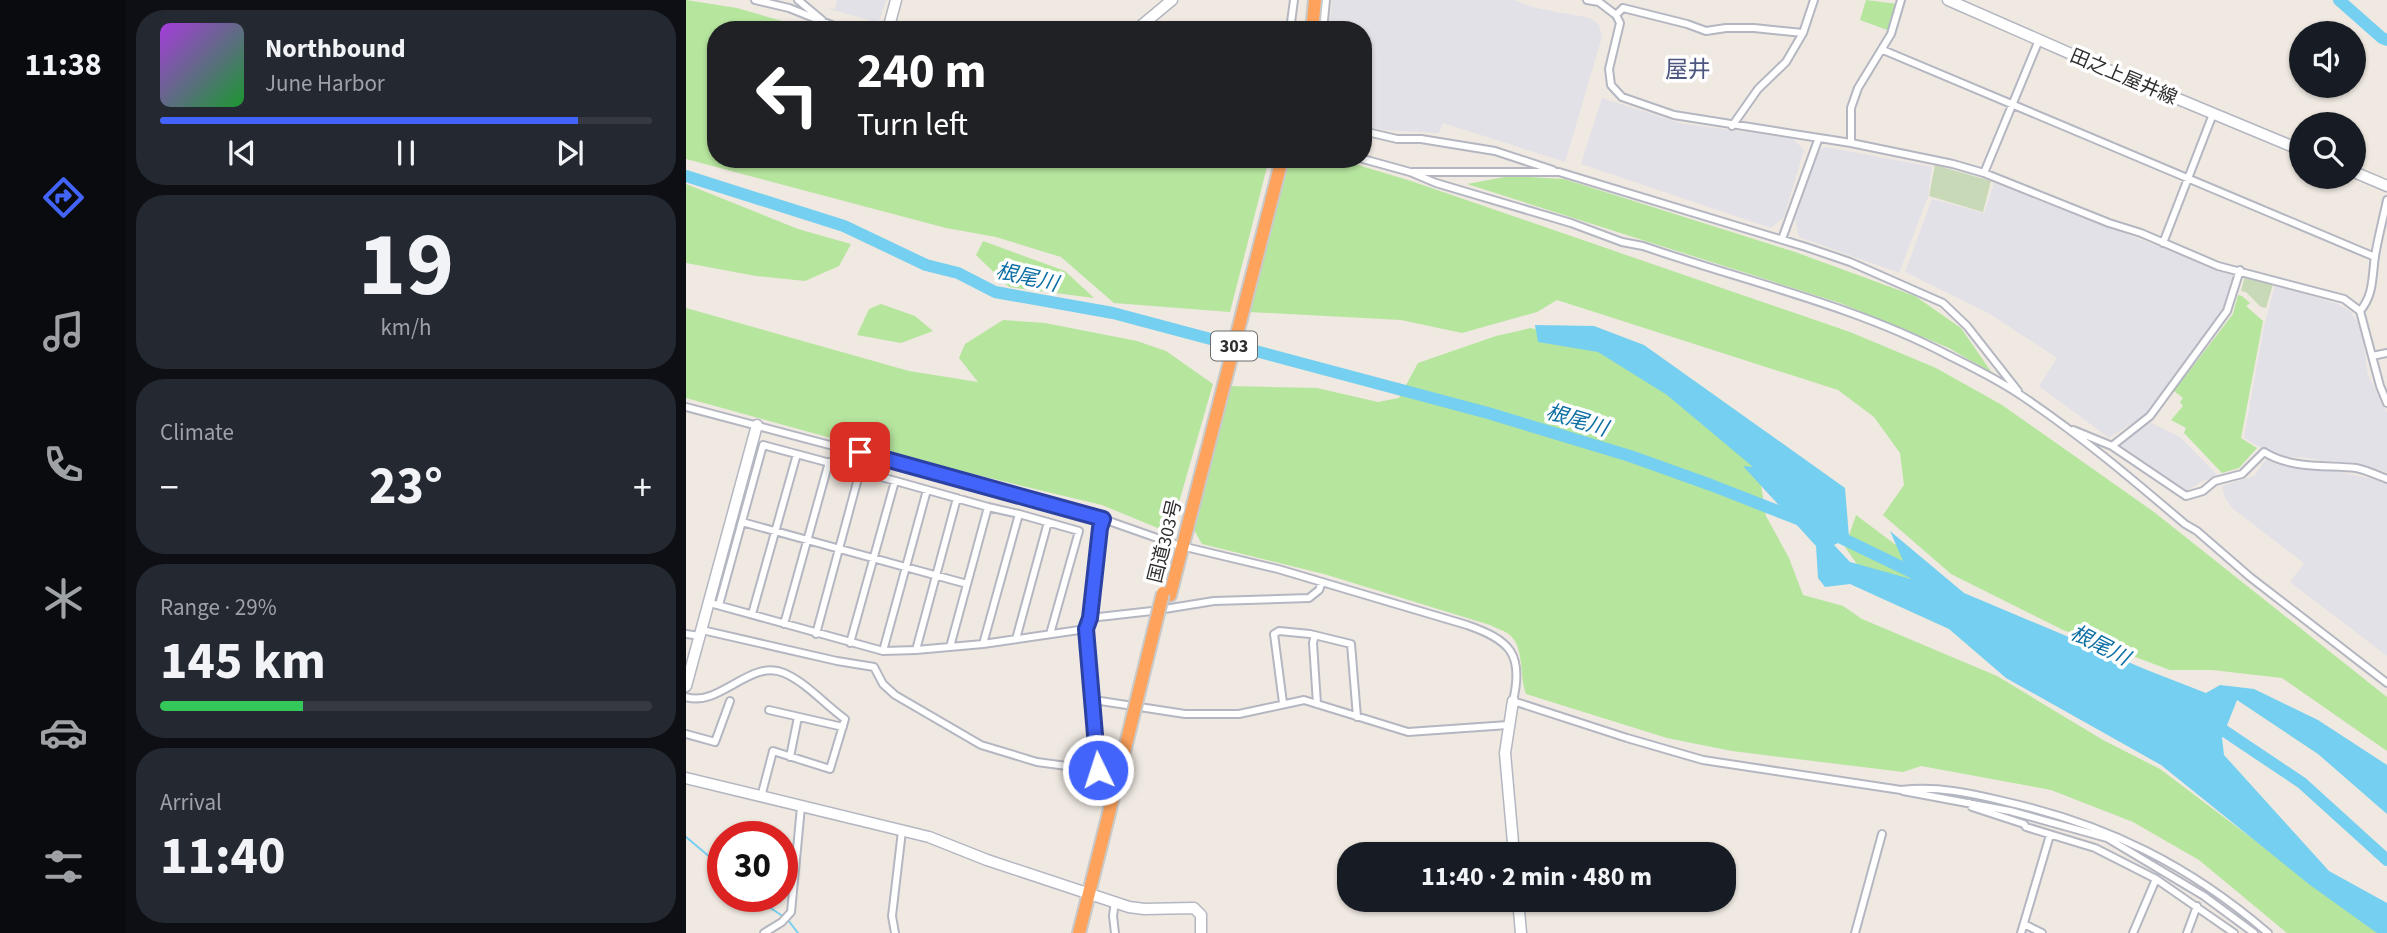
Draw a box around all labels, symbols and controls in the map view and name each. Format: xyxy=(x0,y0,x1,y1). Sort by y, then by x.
map controls xyxy=(2289,21,2366,189)
button: sound xyxy=(2289,21,2366,98)
text: Northbound xyxy=(265,30,406,67)
text: 240 m xyxy=(857,37,986,107)
text: 11:38 xyxy=(24,42,102,88)
street label: 田之上屋井線 xyxy=(2066,43,2181,112)
icon: left xyxy=(742,49,833,140)
district label: 屋井 xyxy=(1665,53,1711,86)
text: June Harbor xyxy=(265,67,385,100)
text: Turn left xyxy=(857,102,968,148)
button: search xyxy=(2289,112,2366,189)
icon: previous xyxy=(223,134,261,172)
icon: pause xyxy=(387,134,425,172)
icon: next xyxy=(551,134,589,172)
icon: directions xyxy=(39,173,88,222)
text: 19 xyxy=(358,201,454,330)
water label: 根尾川 xyxy=(993,255,1063,299)
icon: music xyxy=(39,307,88,356)
text: km/h xyxy=(380,311,432,344)
road number: 303 xyxy=(1211,332,1257,360)
water label: 根尾川 xyxy=(1542,396,1613,444)
text: Climate xyxy=(160,416,234,449)
pin xyxy=(830,422,890,482)
icon: arrive xyxy=(841,433,879,471)
icon: phone xyxy=(39,440,88,489)
text: 23° xyxy=(369,450,443,524)
text: − xyxy=(160,461,179,515)
text: + xyxy=(633,461,652,515)
street label: 国道303号 xyxy=(1142,497,1189,586)
icon: climate xyxy=(39,574,88,623)
text: Range · 29% xyxy=(160,591,277,624)
water label: 根尾川 xyxy=(2065,617,2137,674)
text: 145 km xyxy=(160,625,326,699)
icon: car xyxy=(39,708,88,757)
position arrow xyxy=(1061,733,1135,807)
text: Arrival xyxy=(160,786,222,819)
text: 11:40 xyxy=(160,820,285,894)
speed limit sign: 30 xyxy=(707,821,798,912)
icon: filters xyxy=(39,842,88,891)
text: 11:40 · 2 min · 480 m xyxy=(1421,858,1652,895)

